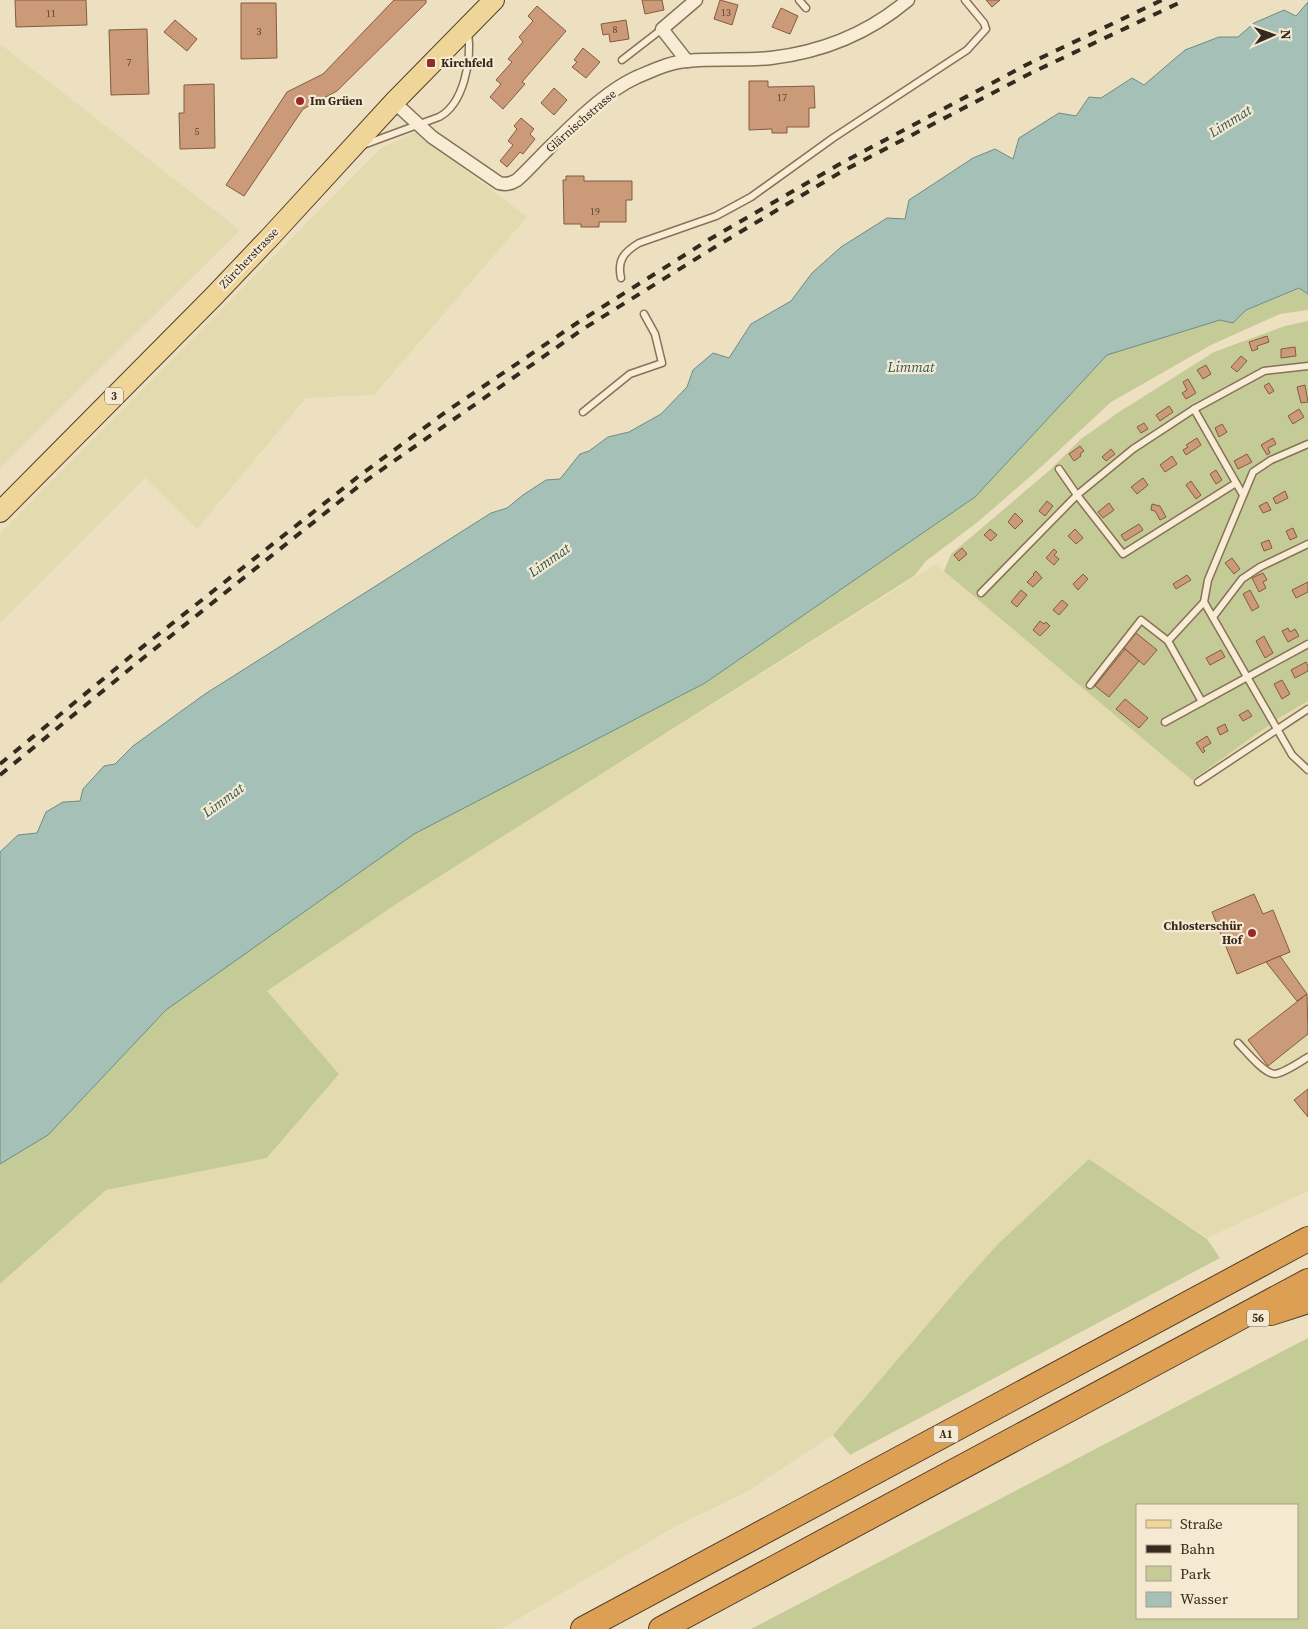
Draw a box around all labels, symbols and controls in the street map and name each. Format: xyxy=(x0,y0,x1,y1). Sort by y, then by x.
house number: 13 xyxy=(721,6,731,19)
house number: 11 xyxy=(46,7,56,20)
north arrow xyxy=(1248,10,1298,60)
house number: 8 xyxy=(613,23,618,36)
house number: 3 xyxy=(257,25,262,38)
text: N xyxy=(1276,29,1296,40)
place label: Kirchfeld xyxy=(441,55,493,71)
house number: 7 xyxy=(127,56,132,69)
marker: Kirchfeld xyxy=(425,57,437,69)
street label: Glärnischstrasse xyxy=(542,86,620,156)
house number: 17 xyxy=(777,91,787,104)
place label: Im Grüen xyxy=(310,93,363,109)
marker: Im Grüen xyxy=(294,95,306,107)
water label: Limmat xyxy=(1204,99,1256,142)
house number: 5 xyxy=(195,125,200,138)
house number: 19 xyxy=(590,205,600,218)
street label: Zürcherstrasse xyxy=(216,224,282,292)
water label: Limmat xyxy=(887,357,936,377)
road number: 3 xyxy=(105,388,123,404)
water label: Limmat xyxy=(523,538,575,582)
water label: Limmat xyxy=(197,777,249,822)
place label: Chlosterschür Hof xyxy=(1164,918,1244,948)
marker: Chlosterschür Hof xyxy=(1246,927,1258,939)
road number: 56 xyxy=(1247,1310,1269,1326)
road number: A1 xyxy=(934,1426,958,1442)
legend xyxy=(1136,1504,1298,1619)
text: Straße xyxy=(1180,1513,1223,1534)
text: Bahn xyxy=(1180,1538,1215,1559)
text: Park xyxy=(1180,1563,1212,1584)
text: Wasser xyxy=(1180,1588,1229,1609)

